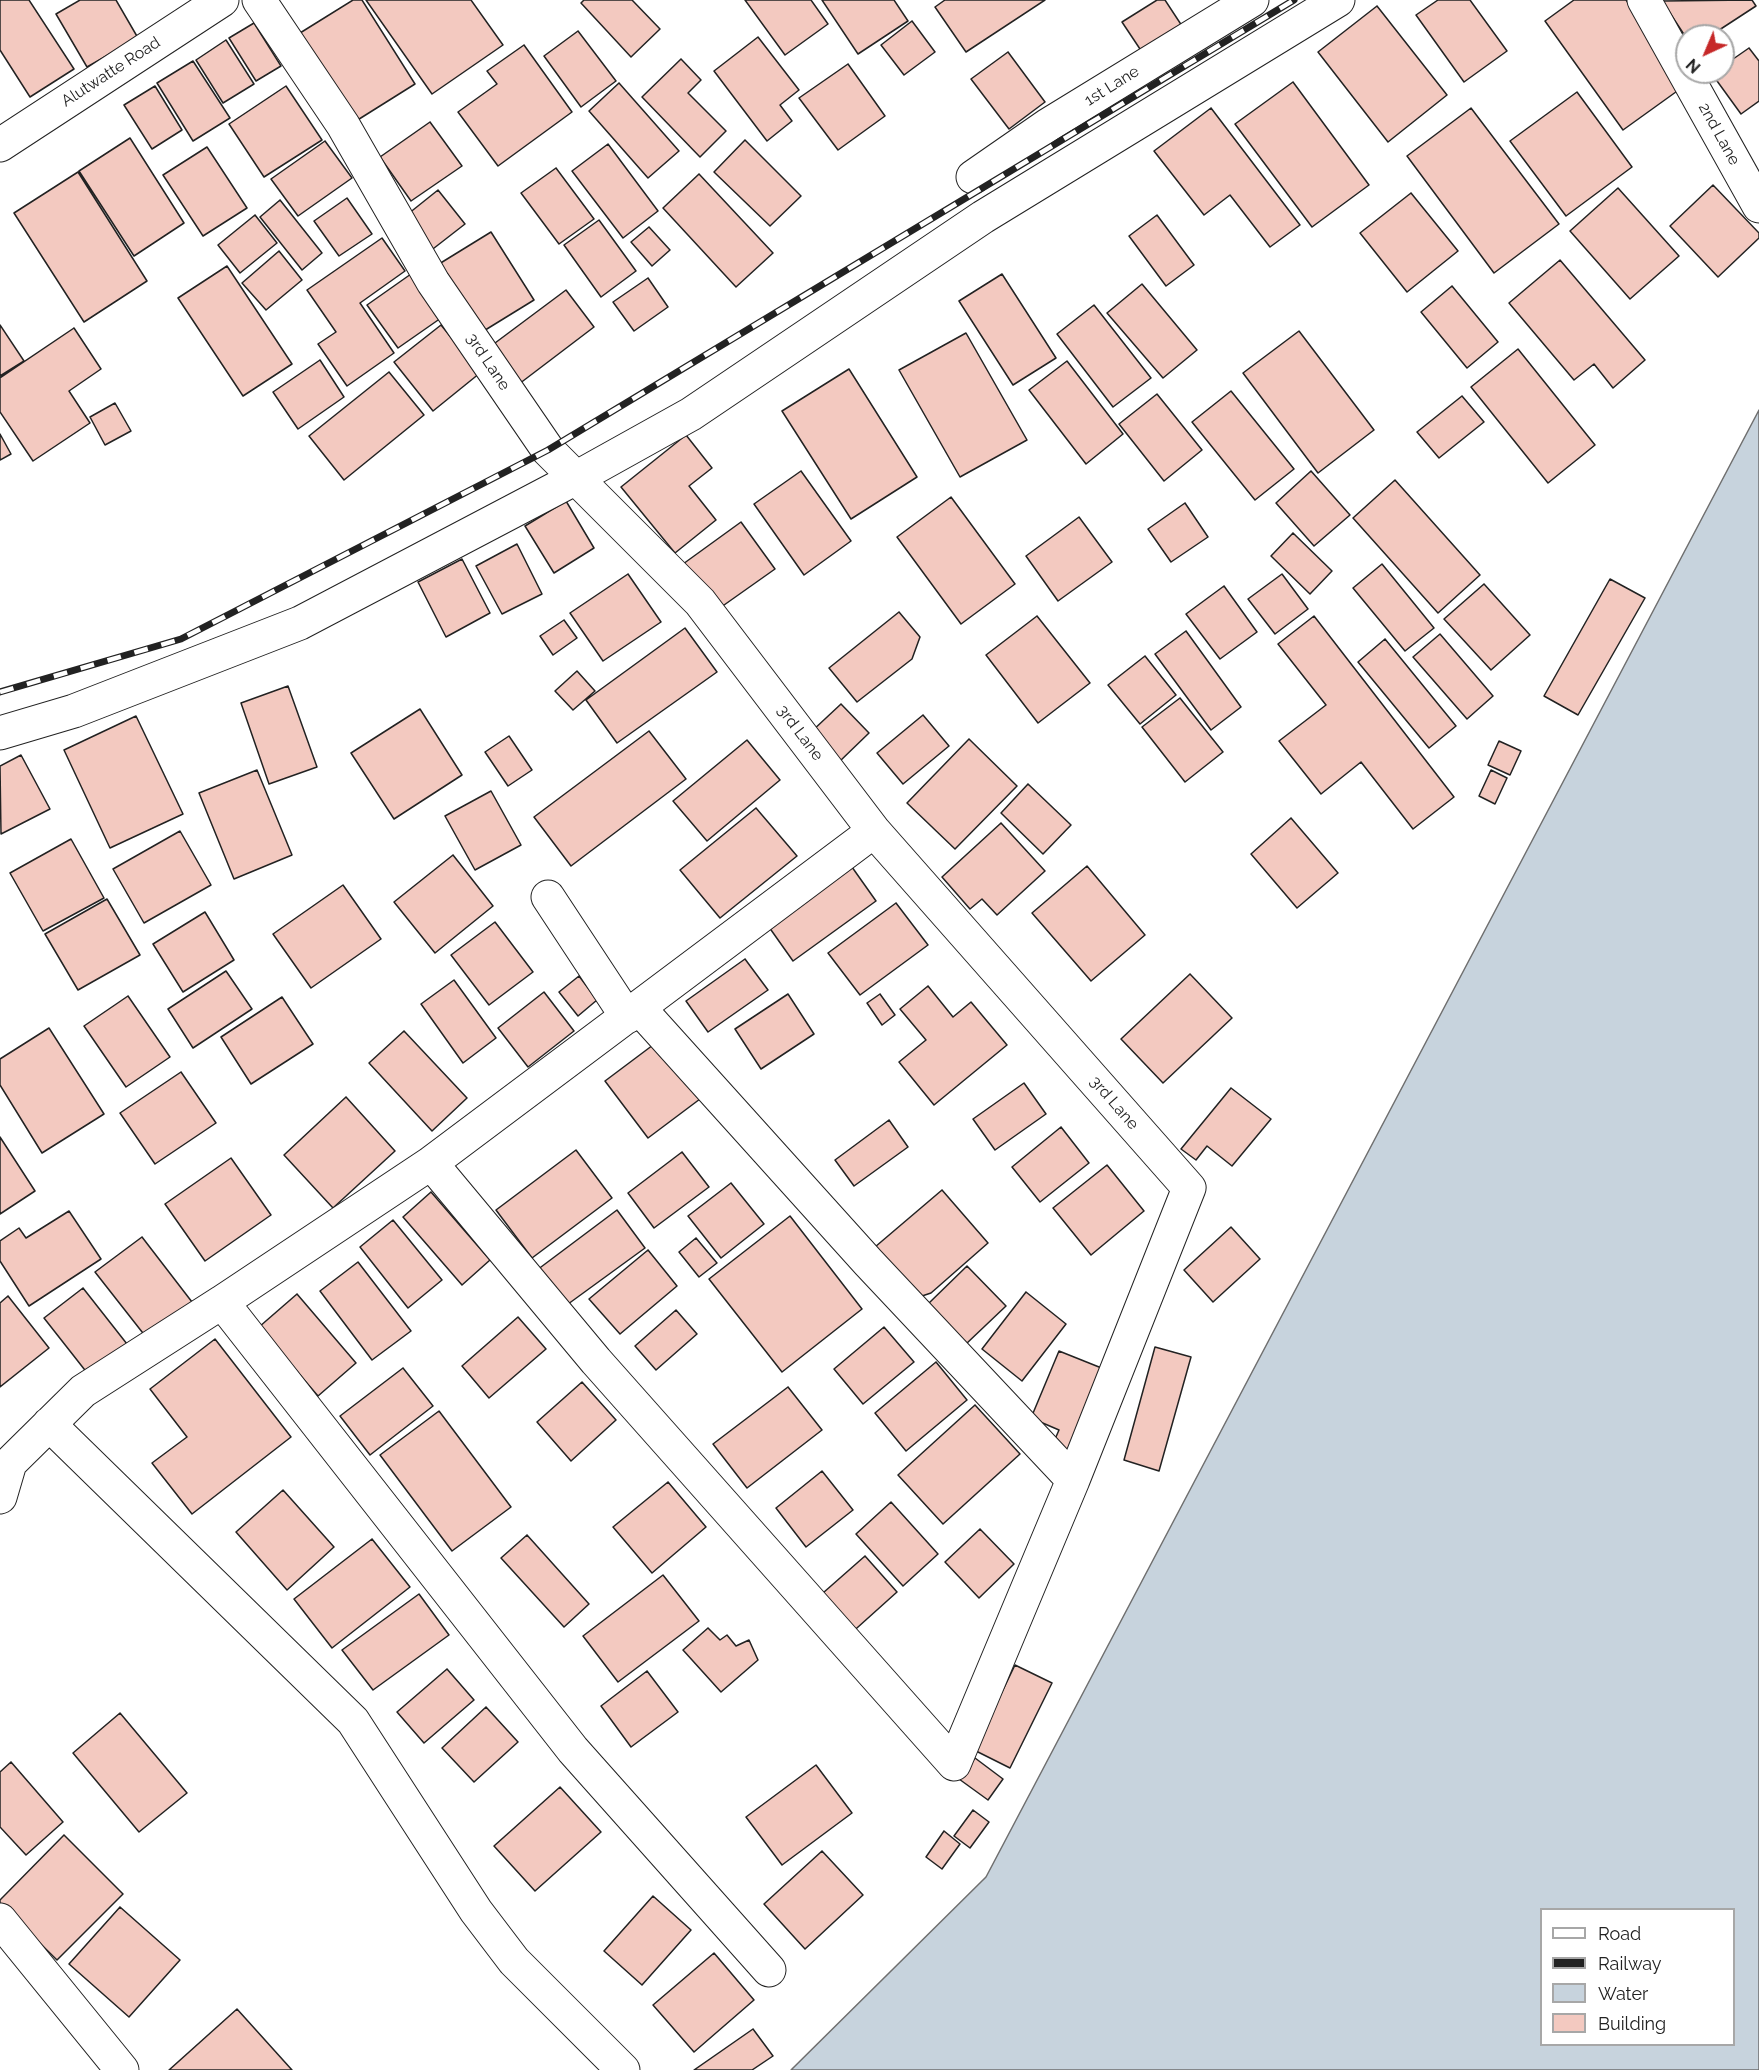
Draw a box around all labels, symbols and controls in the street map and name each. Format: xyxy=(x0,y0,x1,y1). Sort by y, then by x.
north arrow xyxy=(1675,24,1735,84)
street label: Alutwatte Road xyxy=(58,33,164,111)
text: N xyxy=(1683,55,1705,77)
street label: 1st Lane xyxy=(1081,62,1143,110)
street label: 2nd Lane xyxy=(1694,99,1744,169)
street label: 3rd Lane xyxy=(462,330,514,394)
street label: 3rd Lane xyxy=(773,701,827,765)
street label: 3rd Lane xyxy=(1086,1072,1142,1134)
legend xyxy=(1540,1908,1735,2046)
text: Road xyxy=(1598,1923,1641,1944)
text: Railway xyxy=(1598,1953,1662,1974)
text: Water xyxy=(1598,1983,1648,2004)
text: Building xyxy=(1598,2013,1666,2034)

